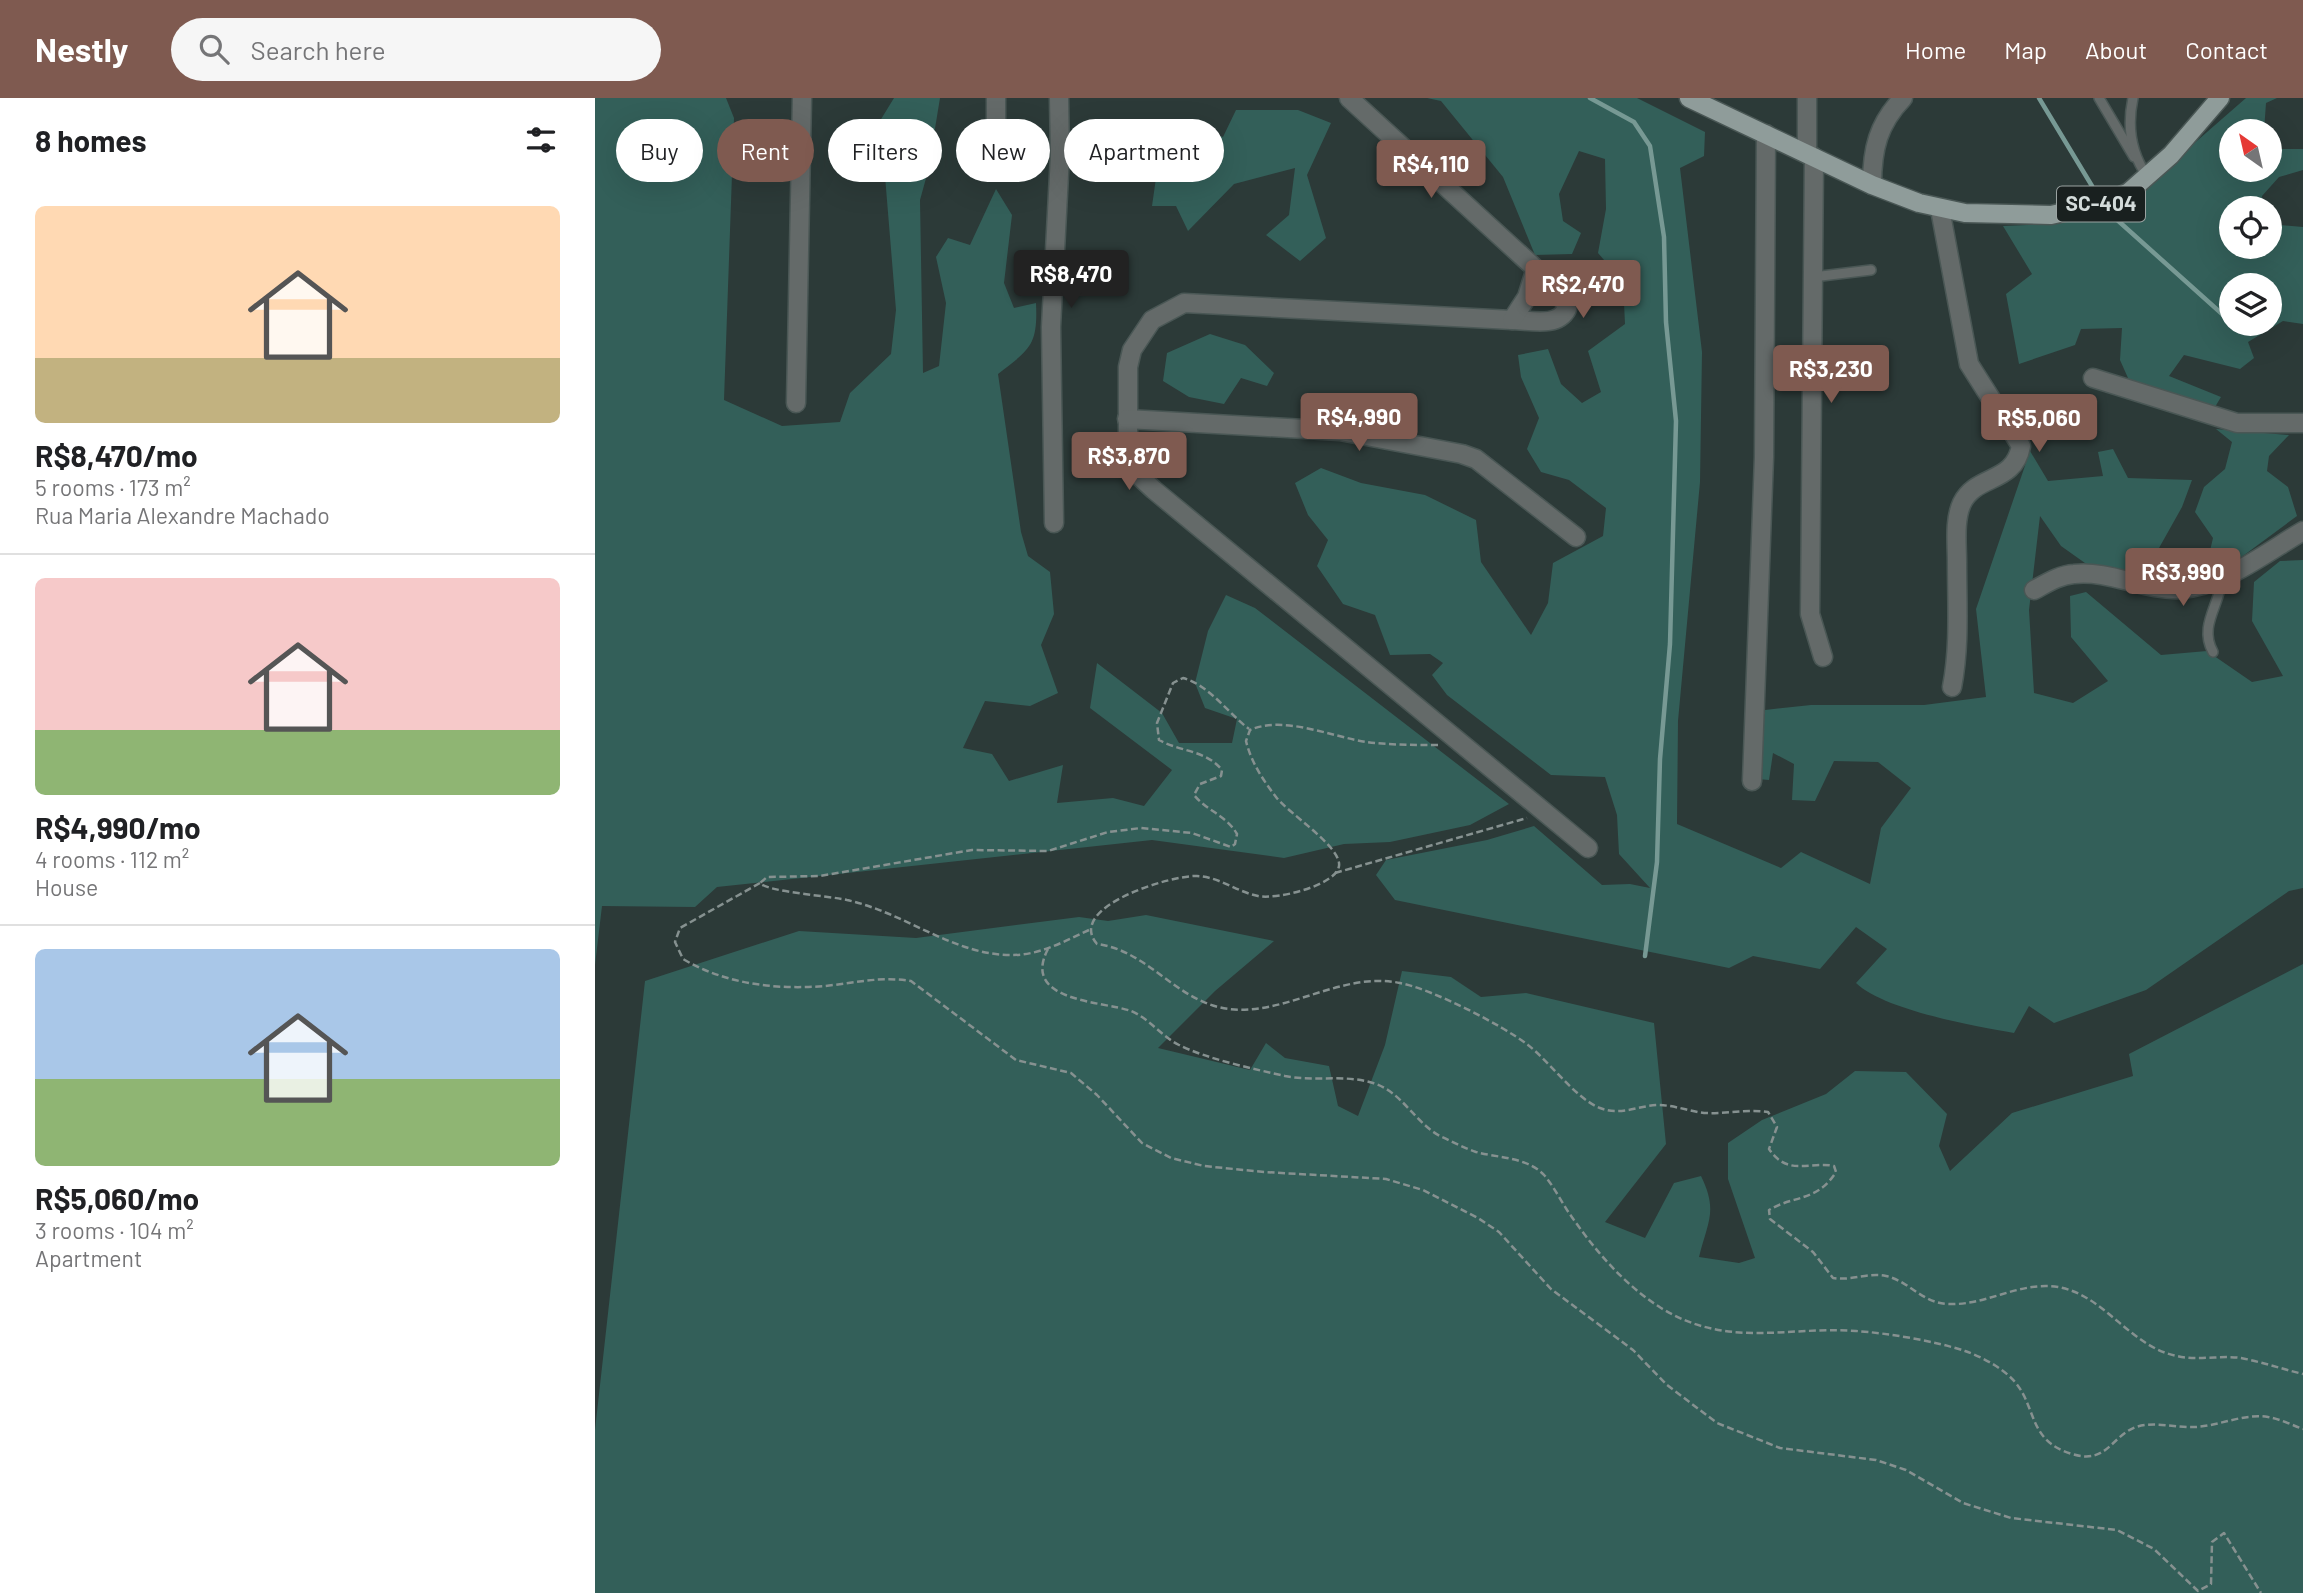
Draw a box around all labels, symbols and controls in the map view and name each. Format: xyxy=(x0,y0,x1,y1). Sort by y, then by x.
search box xyxy=(171,18,661,81)
text: Nestly xyxy=(35,29,129,69)
icon: search xyxy=(195,30,233,68)
text: Search here xyxy=(251,34,386,65)
text: Home xyxy=(1905,35,1966,64)
text: Map xyxy=(2004,35,2047,64)
text: About xyxy=(2085,35,2147,64)
text: Contact xyxy=(2185,35,2268,64)
chip: Buy xyxy=(616,119,703,182)
chip: Rent xyxy=(717,119,814,182)
chip: Filters xyxy=(828,119,942,182)
chip: New xyxy=(956,119,1050,182)
chip: Apartment xyxy=(1064,119,1224,182)
north arrow xyxy=(2219,119,2282,182)
map controls xyxy=(2219,119,2282,336)
icon: filters xyxy=(522,121,560,159)
text: 8 homes xyxy=(35,122,146,158)
pin: R$4,110 xyxy=(1366,140,1496,200)
text: R$4,110 xyxy=(1393,149,1469,177)
road number: SC-404 xyxy=(2057,186,2145,222)
button: locate xyxy=(2219,196,2282,259)
pin: R$8,470 xyxy=(1006,250,1136,310)
icon: home xyxy=(235,252,361,378)
text: R$8,470 xyxy=(1030,259,1112,287)
pin: R$2,470 xyxy=(1518,260,1648,320)
text: R$2,470 xyxy=(1541,269,1625,297)
button: layers xyxy=(2219,273,2282,336)
pin: R$3,230 xyxy=(1766,345,1896,405)
text: R$3,230 xyxy=(1789,354,1873,382)
pin: R$4,990 xyxy=(1294,394,1424,453)
pin: R$5,060 xyxy=(1974,394,2104,454)
text: R$4,990 xyxy=(1317,402,1401,430)
text: R$5,060 xyxy=(1997,403,2081,431)
pin: R$3,870 xyxy=(1064,432,1194,492)
text: R$8,470/mo xyxy=(35,437,198,473)
text: R$3,870 xyxy=(1088,441,1170,469)
text: 5 rooms · 173 m² xyxy=(35,473,191,501)
text: Rua Maria Alexandre Machado xyxy=(35,501,330,529)
pin: R$3,990 xyxy=(2118,548,2248,608)
text: R$3,990 xyxy=(2141,557,2225,585)
icon: home xyxy=(235,624,361,750)
text: R$4,990/mo xyxy=(35,809,201,845)
text: 4 rooms · 112 m² xyxy=(35,845,189,873)
text: House xyxy=(35,873,98,901)
icon: home xyxy=(235,995,361,1121)
text: R$5,060/mo xyxy=(35,1180,199,1216)
text: 3 rooms · 104 m² xyxy=(35,1216,194,1244)
text: Apartment xyxy=(35,1244,142,1272)

